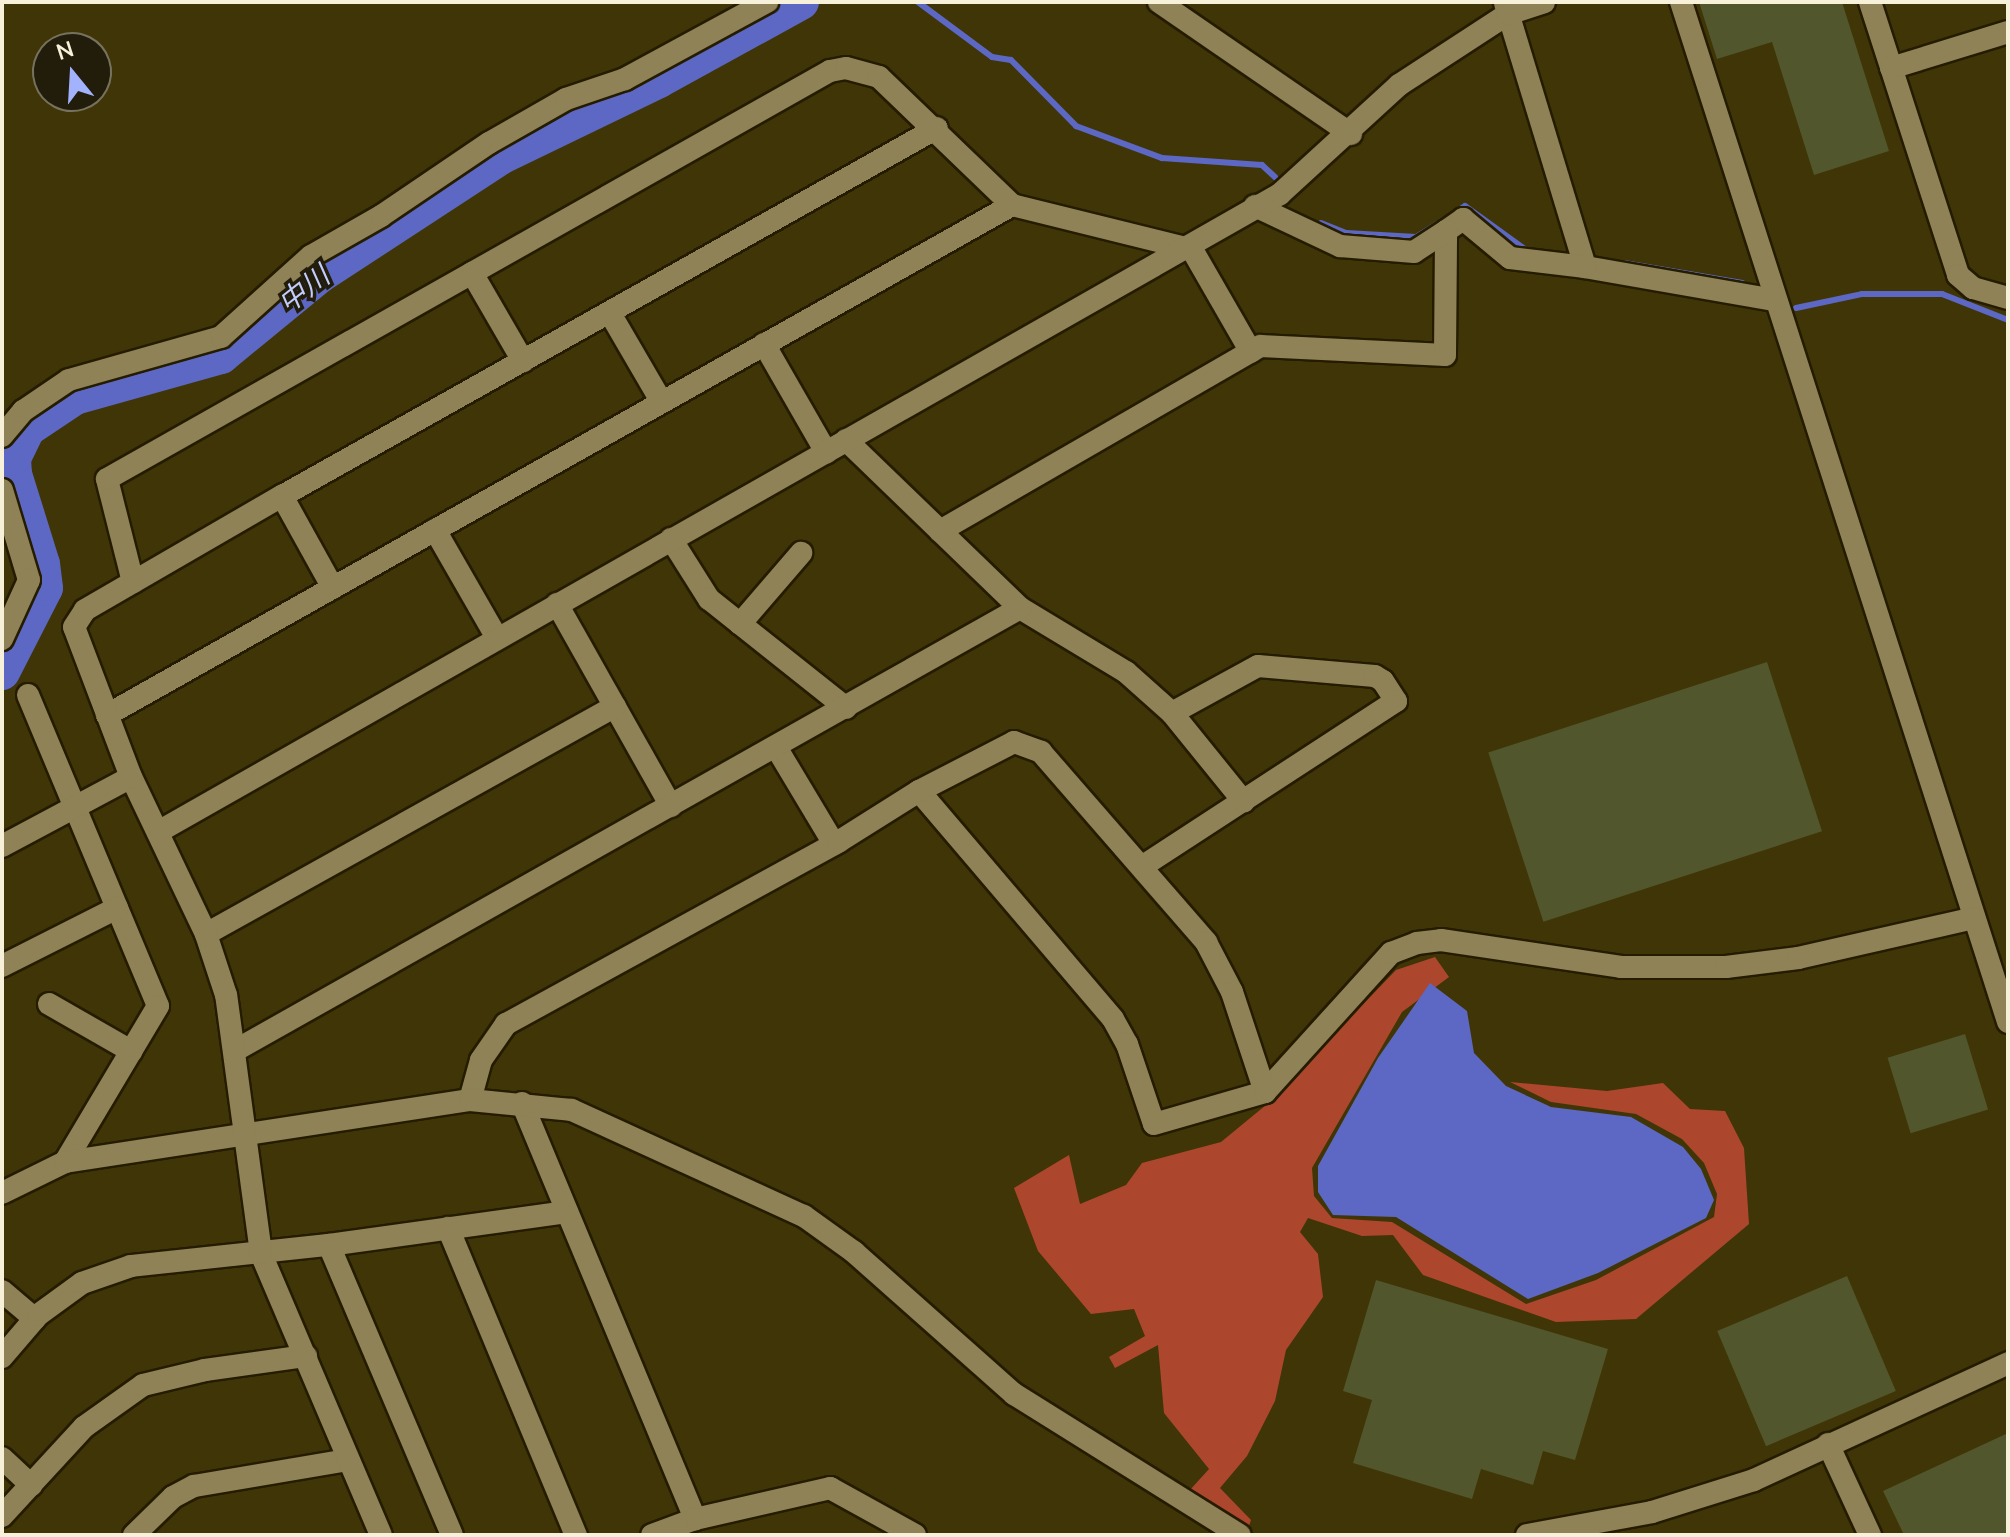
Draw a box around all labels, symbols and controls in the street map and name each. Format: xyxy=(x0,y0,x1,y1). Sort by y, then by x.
north arrow xyxy=(32,32,112,112)
text: N xyxy=(53,34,78,68)
water label: 中川 xyxy=(272,260,336,320)

